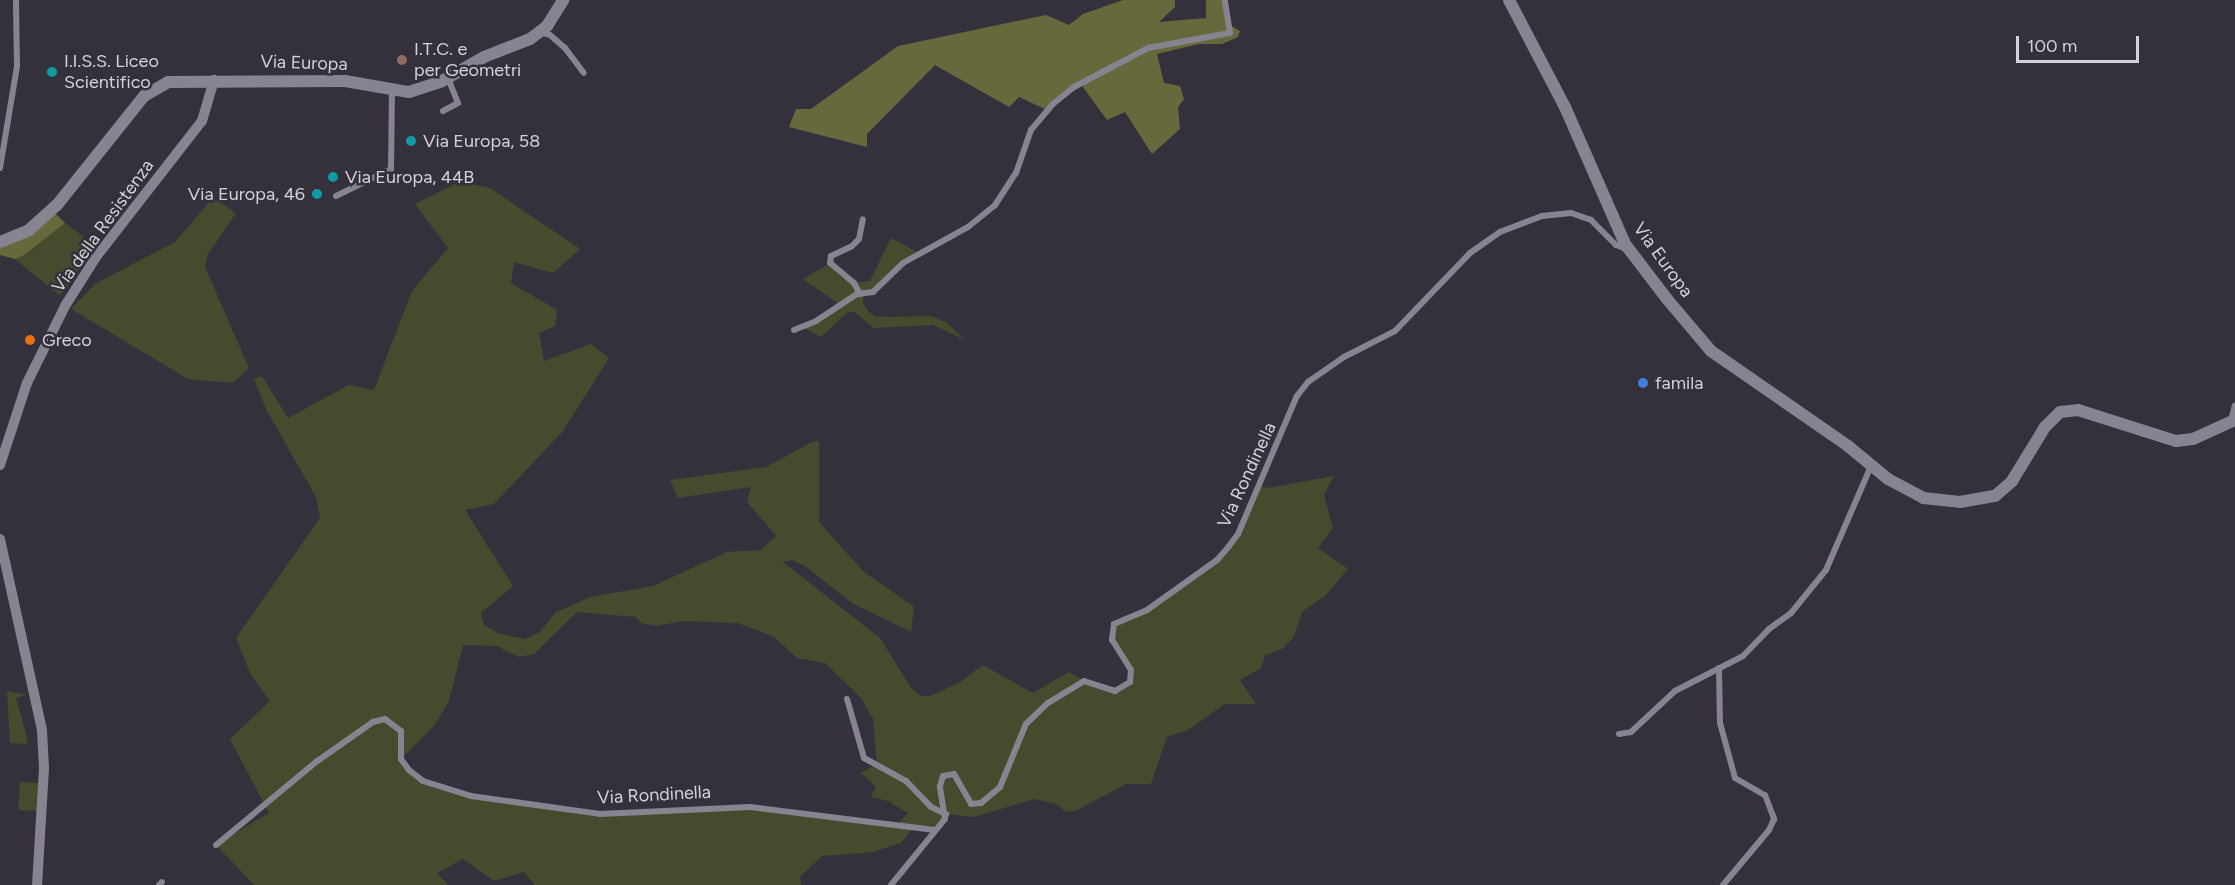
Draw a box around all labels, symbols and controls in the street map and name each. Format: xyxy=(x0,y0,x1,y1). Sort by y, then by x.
scale bar xyxy=(2019,24,2142,62)
text: 100 m xyxy=(2027,35,2077,57)
place label: I.T.C. e per Geometri xyxy=(414,39,521,82)
place label: I.I.S.S. Liceo Scientifico xyxy=(64,51,159,94)
street label: Via Europa xyxy=(260,51,348,75)
marker: I.T.C. e per Geometri xyxy=(395,53,409,67)
marker: I.I.S.S. Liceo Scientifico xyxy=(45,65,59,79)
place label: Via Europa, 58 xyxy=(423,130,540,152)
marker: Via Europa, 58 xyxy=(404,134,418,148)
street label: Via della Resistenza xyxy=(48,155,158,297)
place label: Via Europa, 44B xyxy=(345,166,474,188)
marker: Via Europa, 44B xyxy=(326,170,340,184)
place label: Via Europa, 46 xyxy=(188,183,305,205)
marker: Via Europa, 46 xyxy=(310,187,324,201)
street label: Via Europa xyxy=(1629,218,1697,302)
place label: Greco xyxy=(42,329,92,351)
marker: Greco xyxy=(23,333,37,347)
place label: famila xyxy=(1655,372,1703,394)
marker: famila xyxy=(1636,376,1650,390)
street label: Via Rondinella xyxy=(1213,419,1281,531)
street label: Via Rondinella xyxy=(597,781,711,809)

